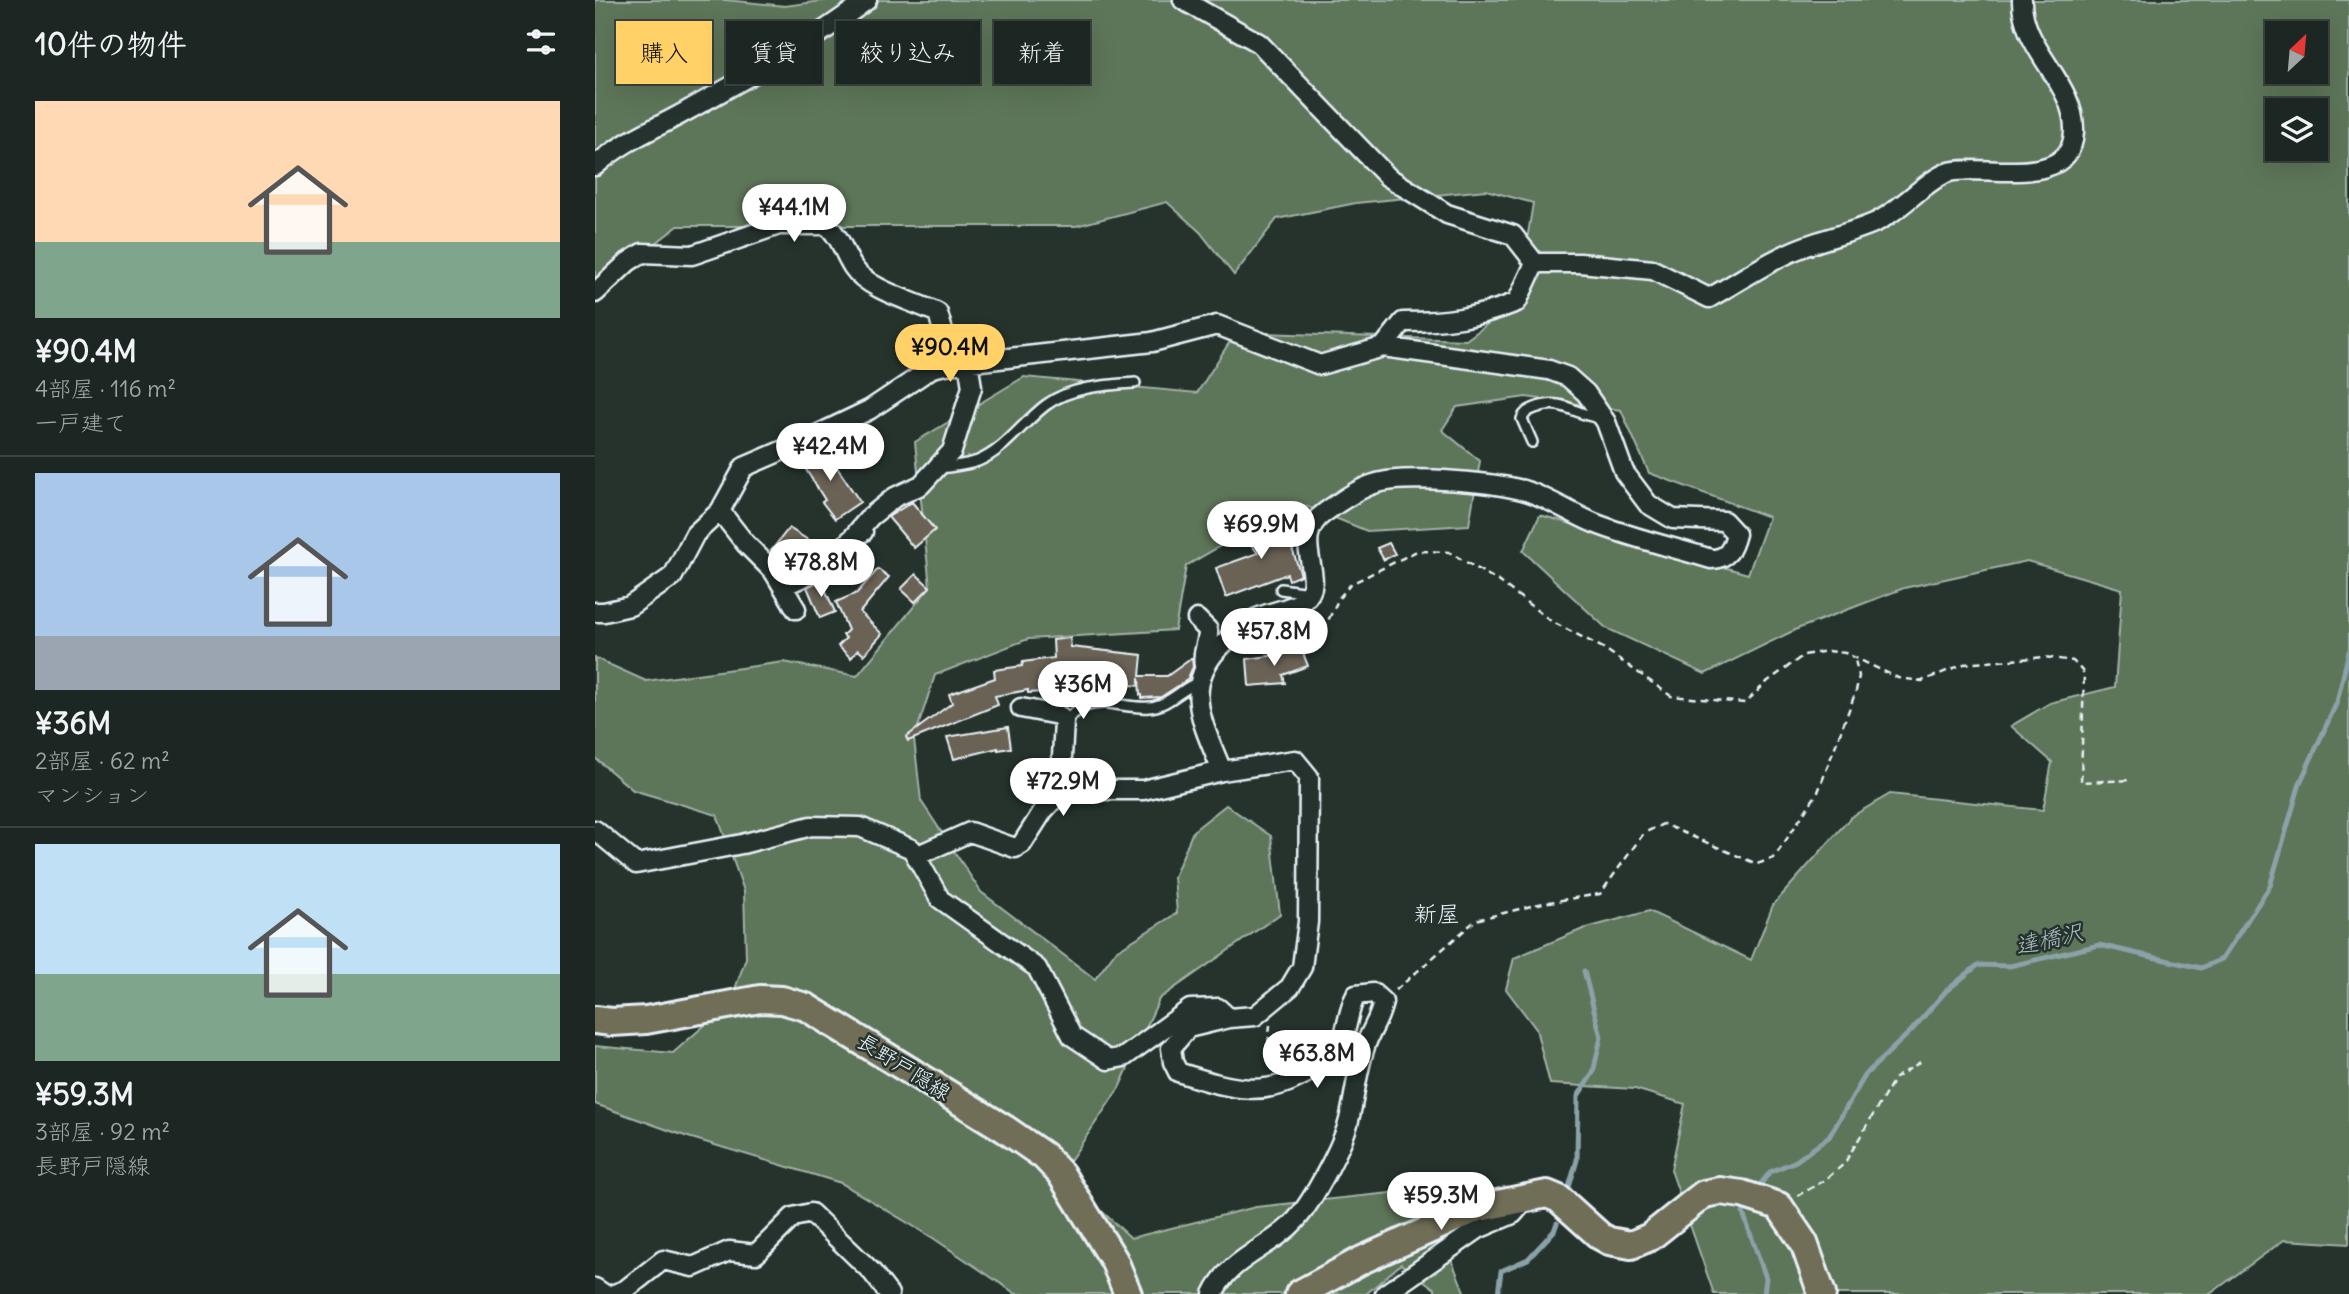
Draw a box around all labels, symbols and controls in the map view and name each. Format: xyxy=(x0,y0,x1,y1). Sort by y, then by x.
chip: 購入 xyxy=(616,21,712,84)
chip: 賃貸 xyxy=(726,21,822,84)
chip: 絞り込み xyxy=(836,21,980,84)
chip: 新着 xyxy=(994,21,1090,84)
north arrow xyxy=(2265,21,2327,84)
map controls xyxy=(2265,21,2328,161)
icon: filters xyxy=(522,23,560,61)
text: 10件の物件 xyxy=(35,25,187,63)
button: layers xyxy=(2265,98,2328,161)
icon: home xyxy=(235,147,361,273)
pin: ¥44.1M xyxy=(737,184,851,244)
text: ¥44.1M xyxy=(758,192,830,221)
pin: ¥90.4M xyxy=(893,324,1007,384)
text: ¥90.4M xyxy=(35,332,137,370)
text: ¥90.4M xyxy=(911,332,989,361)
text: 4部屋 · 116 m² xyxy=(35,374,176,403)
text: 一戸建て xyxy=(35,408,127,437)
pin: ¥42.4M xyxy=(773,424,887,483)
text: ¥42.4M xyxy=(792,431,868,460)
pin: ¥69.9M xyxy=(1204,502,1318,561)
text: ¥69.9M xyxy=(1223,509,1299,538)
icon: home xyxy=(235,519,361,645)
pin: ¥78.8M xyxy=(764,540,878,599)
text: ¥78.8M xyxy=(784,547,858,576)
pin: ¥57.8M xyxy=(1217,608,1331,668)
text: ¥57.8M xyxy=(1237,616,1311,645)
pin: ¥36M xyxy=(1042,662,1124,721)
text: ¥36M xyxy=(1054,669,1112,698)
text: ¥36M xyxy=(35,704,111,742)
text: 2部屋 · 62 m² xyxy=(35,746,170,775)
pin: ¥72.9M xyxy=(1006,758,1120,818)
text: ¥72.9M xyxy=(1026,766,1100,795)
text: マンション xyxy=(35,780,149,809)
icon: home xyxy=(235,890,361,1016)
district label: 新屋 xyxy=(1414,899,1460,928)
water label: 達橋沢 xyxy=(2012,916,2087,960)
street label: 長野戸隠線 xyxy=(853,1027,956,1106)
pin: ¥63.8M xyxy=(1260,1030,1374,1090)
text: ¥63.8M xyxy=(1279,1038,1355,1067)
text: ¥59.3M xyxy=(35,1075,134,1113)
text: 3部屋 · 92 m² xyxy=(35,1117,170,1146)
text: 長野戸隠線 xyxy=(35,1151,150,1180)
pin: ¥59.3M xyxy=(1384,1172,1498,1232)
text: ¥59.3M xyxy=(1403,1180,1479,1209)

